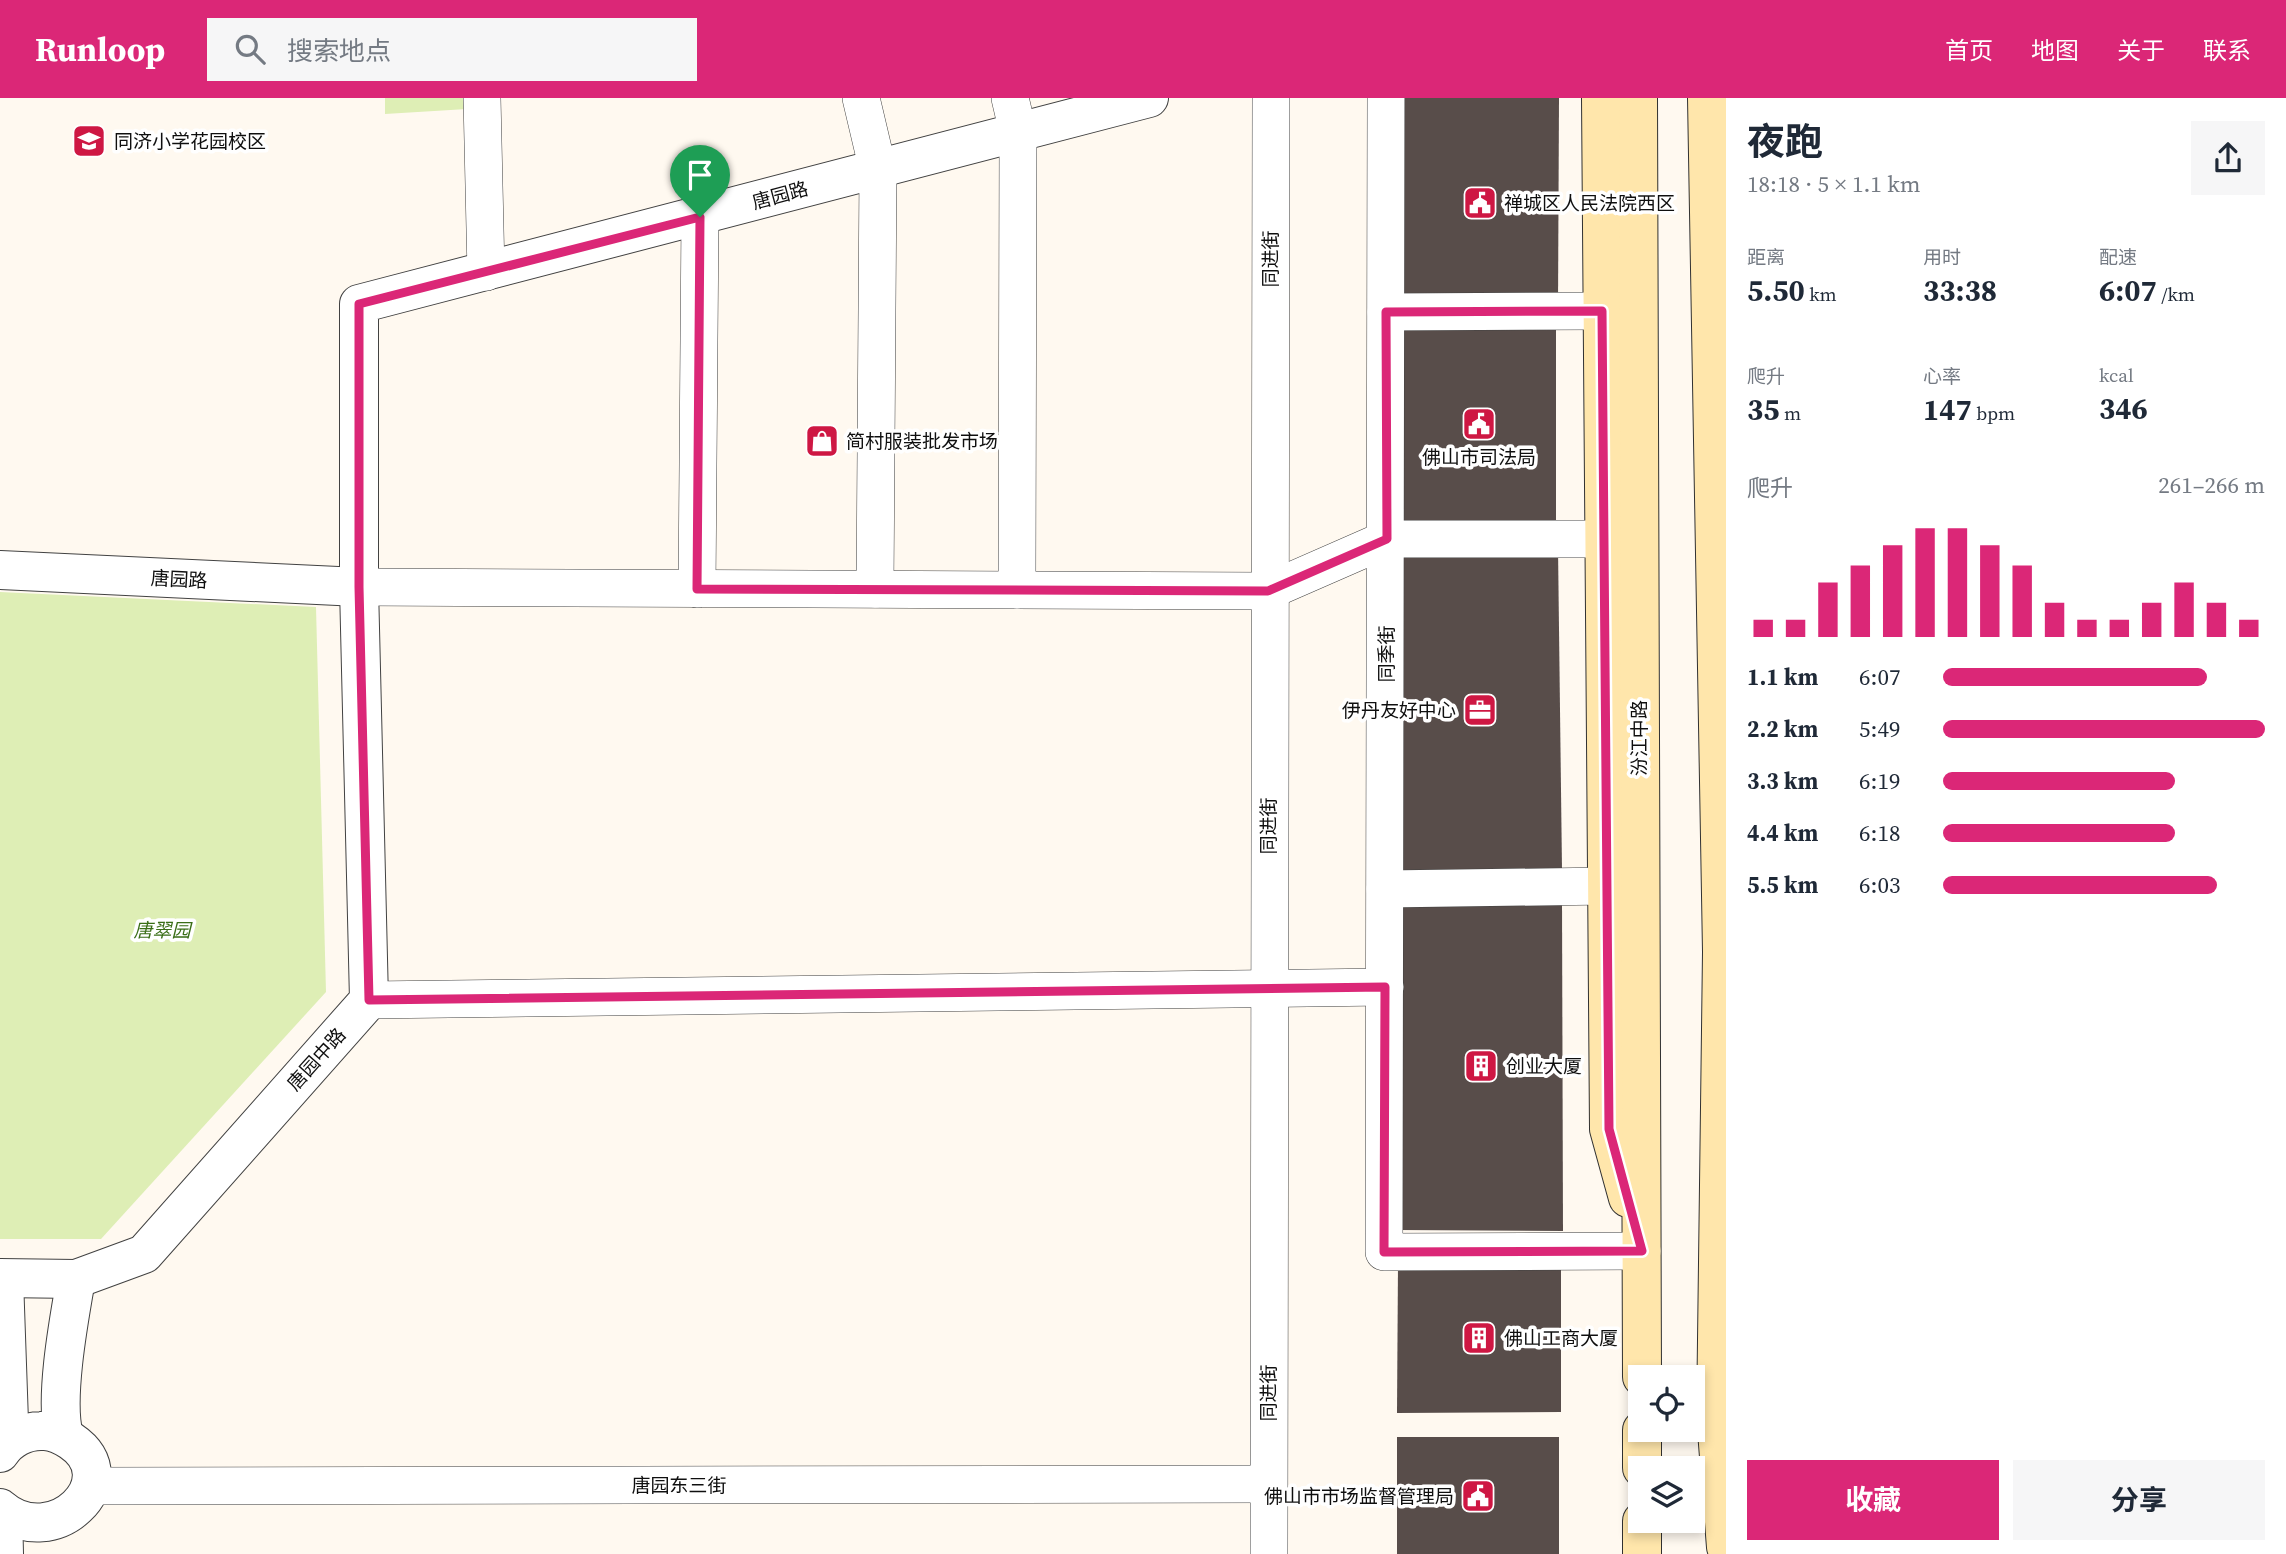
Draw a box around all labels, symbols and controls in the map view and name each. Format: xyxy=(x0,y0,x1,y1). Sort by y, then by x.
search box xyxy=(207,18,697,81)
text: Runloop xyxy=(35,27,165,72)
icon: search xyxy=(231,30,269,68)
text: 搜索地点 xyxy=(287,33,391,69)
text: 首页 xyxy=(1945,34,1993,67)
text: 地图 xyxy=(2031,34,2079,67)
text: 关于 xyxy=(2117,34,2165,67)
text: 联系 xyxy=(2203,34,2251,67)
text: 夜跑 xyxy=(1747,116,1823,168)
button: share xyxy=(2191,121,2265,195)
school or university icon: 同济小学花园校区 xyxy=(70,122,108,160)
place label: 同济小学花园校区 xyxy=(114,128,266,154)
pin xyxy=(670,145,730,217)
icon: arrive xyxy=(681,156,719,194)
text: 18:18 · 5 × 1.1 km xyxy=(1747,168,1921,200)
street label: 唐园路 xyxy=(749,175,811,215)
public building icon: 禅城区人民法院西区 xyxy=(1461,184,1499,222)
place label: 禅城区人民法院西区 xyxy=(1504,190,1675,216)
street label: 同进街 xyxy=(1257,230,1283,288)
text: 距离 xyxy=(1747,244,1785,270)
text: 用时 xyxy=(1923,244,1961,270)
text: 配速 xyxy=(2099,244,2137,270)
text: 5.50 xyxy=(1747,270,1805,311)
text: 33:38 xyxy=(1923,270,1997,311)
text: 6:07 xyxy=(2099,270,2157,311)
text: km xyxy=(1805,281,1837,307)
text: /km xyxy=(2157,281,2195,307)
text: kcal xyxy=(2099,362,2134,388)
text: 爬升 xyxy=(1747,363,1785,389)
text: 心率 xyxy=(1923,363,1961,389)
text: 346 xyxy=(2099,388,2148,429)
text: 35 xyxy=(1747,389,1780,430)
text: 147 xyxy=(1923,389,1972,430)
text: m xyxy=(1780,400,1801,426)
text: bpm xyxy=(1972,400,2015,426)
public building icon: 佛山市司法局 xyxy=(1460,405,1498,443)
shop icon: 简村服装批发市场 xyxy=(803,422,841,460)
place label: 简村服装批发市场 xyxy=(846,428,998,454)
place label: 佛山市司法局 xyxy=(1422,444,1536,470)
text: 261–266 m xyxy=(2158,469,2265,501)
text: 爬升 xyxy=(1747,472,1793,504)
street label: 唐园路 xyxy=(150,565,208,593)
street label: 同季街 xyxy=(1373,625,1399,683)
text: 1.1 km xyxy=(1747,661,1818,693)
text: 6:07 xyxy=(1859,661,1900,693)
office icon: 伊丹友好中心 xyxy=(1461,691,1499,729)
place label: 伊丹友好中心 xyxy=(1342,697,1456,723)
street label: 汾江中路 xyxy=(1626,700,1652,776)
text: 2.2 km xyxy=(1747,713,1818,745)
text: 5:49 xyxy=(1859,713,1900,745)
text: 3.3 km xyxy=(1747,765,1818,797)
text: 6:19 xyxy=(1859,765,1900,797)
street label: 同进街 xyxy=(1255,797,1281,855)
text: 4.4 km xyxy=(1747,817,1818,849)
text: 6:18 xyxy=(1859,817,1900,849)
text: 5.5 km xyxy=(1747,869,1818,901)
text: 6:03 xyxy=(1859,869,1900,901)
park label: 唐翠园 xyxy=(133,917,193,943)
street label: 唐园中路 xyxy=(281,1022,351,1096)
building icon: 创业大厦 xyxy=(1462,1047,1500,1085)
place label: 创业大厦 xyxy=(1506,1053,1582,1079)
building icon: 佛山工商大厦 xyxy=(1460,1319,1498,1357)
place label: 佛山工商大厦 xyxy=(1504,1325,1618,1351)
street label: 同进街 xyxy=(1255,1364,1281,1422)
map controls xyxy=(1628,1365,1705,1533)
button: locate xyxy=(1628,1365,1705,1442)
button: layers xyxy=(1628,1456,1705,1533)
button: 收藏 xyxy=(1747,1460,1999,1540)
button: 分享 xyxy=(2013,1460,2265,1540)
street label: 唐园东三街 xyxy=(631,1472,727,1498)
public building icon: 佛山市市场监督管理局 xyxy=(1459,1477,1497,1515)
place label: 佛山市市场监督管理局 xyxy=(1264,1483,1454,1509)

